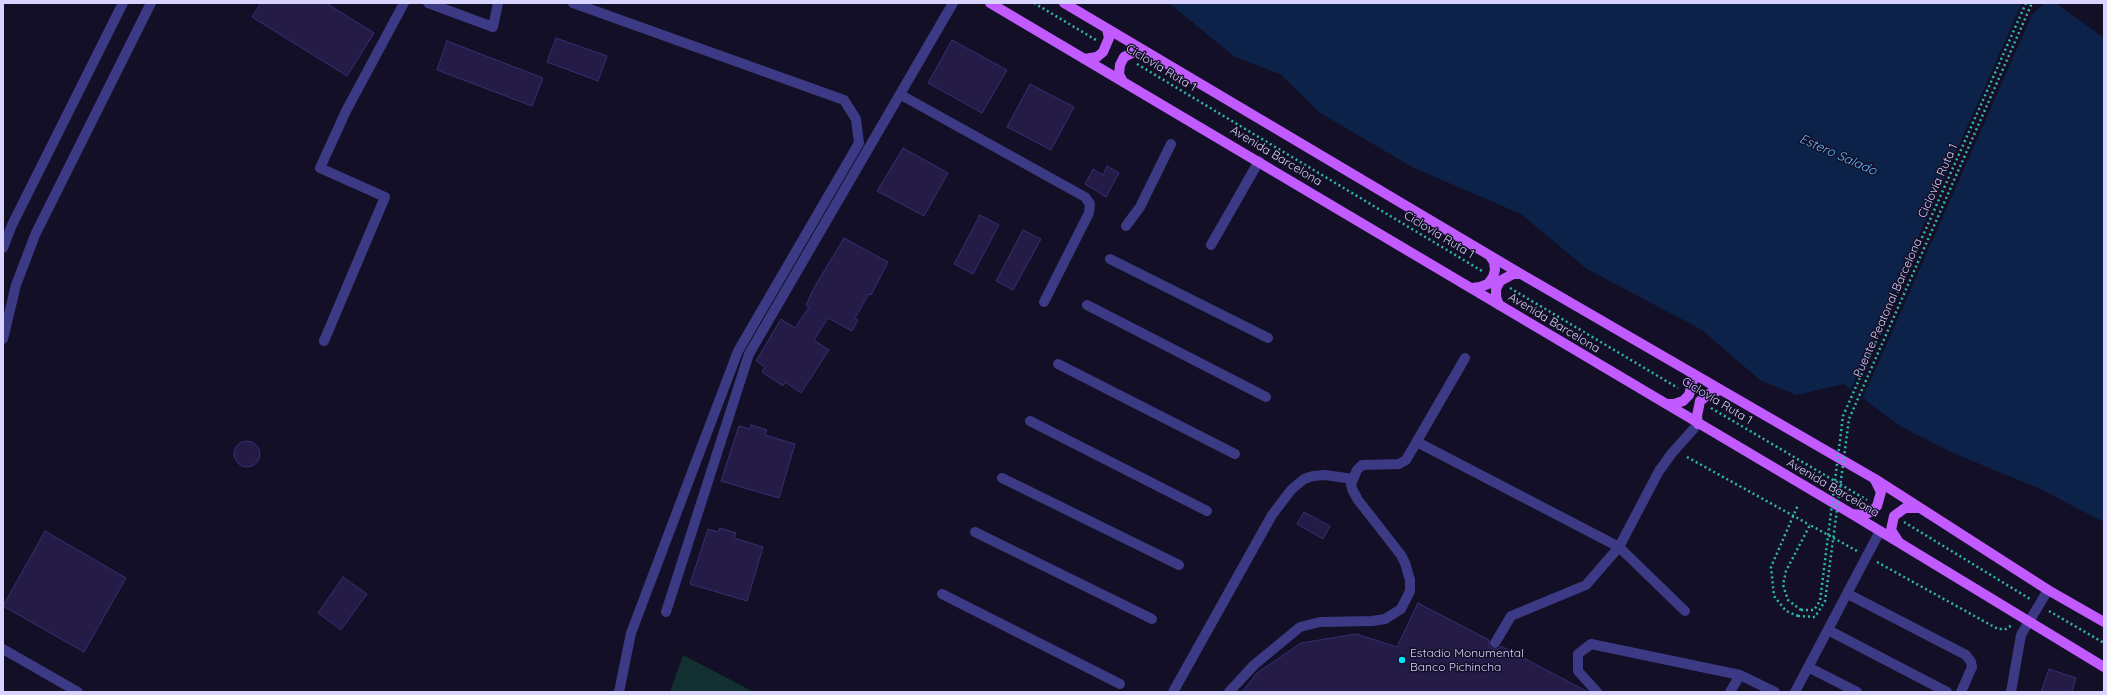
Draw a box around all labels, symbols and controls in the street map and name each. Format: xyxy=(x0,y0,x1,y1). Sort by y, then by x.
street label: Ciclovía Ruta 1 xyxy=(1123,41,1199,95)
street label: Avenida Barcelona xyxy=(1228,123,1324,189)
water label: Estero Salado xyxy=(1797,131,1879,179)
street label: Ciclovía Ruta 1 xyxy=(1915,142,1961,220)
street label: Ciclovía Ruta 1 xyxy=(1401,208,1477,262)
street label: Puente Peatonal Barcelona xyxy=(1851,236,1925,380)
street label: Avenida Barcelona xyxy=(1506,290,1602,356)
street label: Ciclovía Ruta 1 xyxy=(1679,374,1755,428)
street label: Avenida Barcelona xyxy=(1784,456,1882,520)
place label: Estadio Monumental Banco Pichincha xyxy=(1410,646,1524,674)
marker: Estadio Monumental Banco Pichincha xyxy=(1397,655,1407,665)

